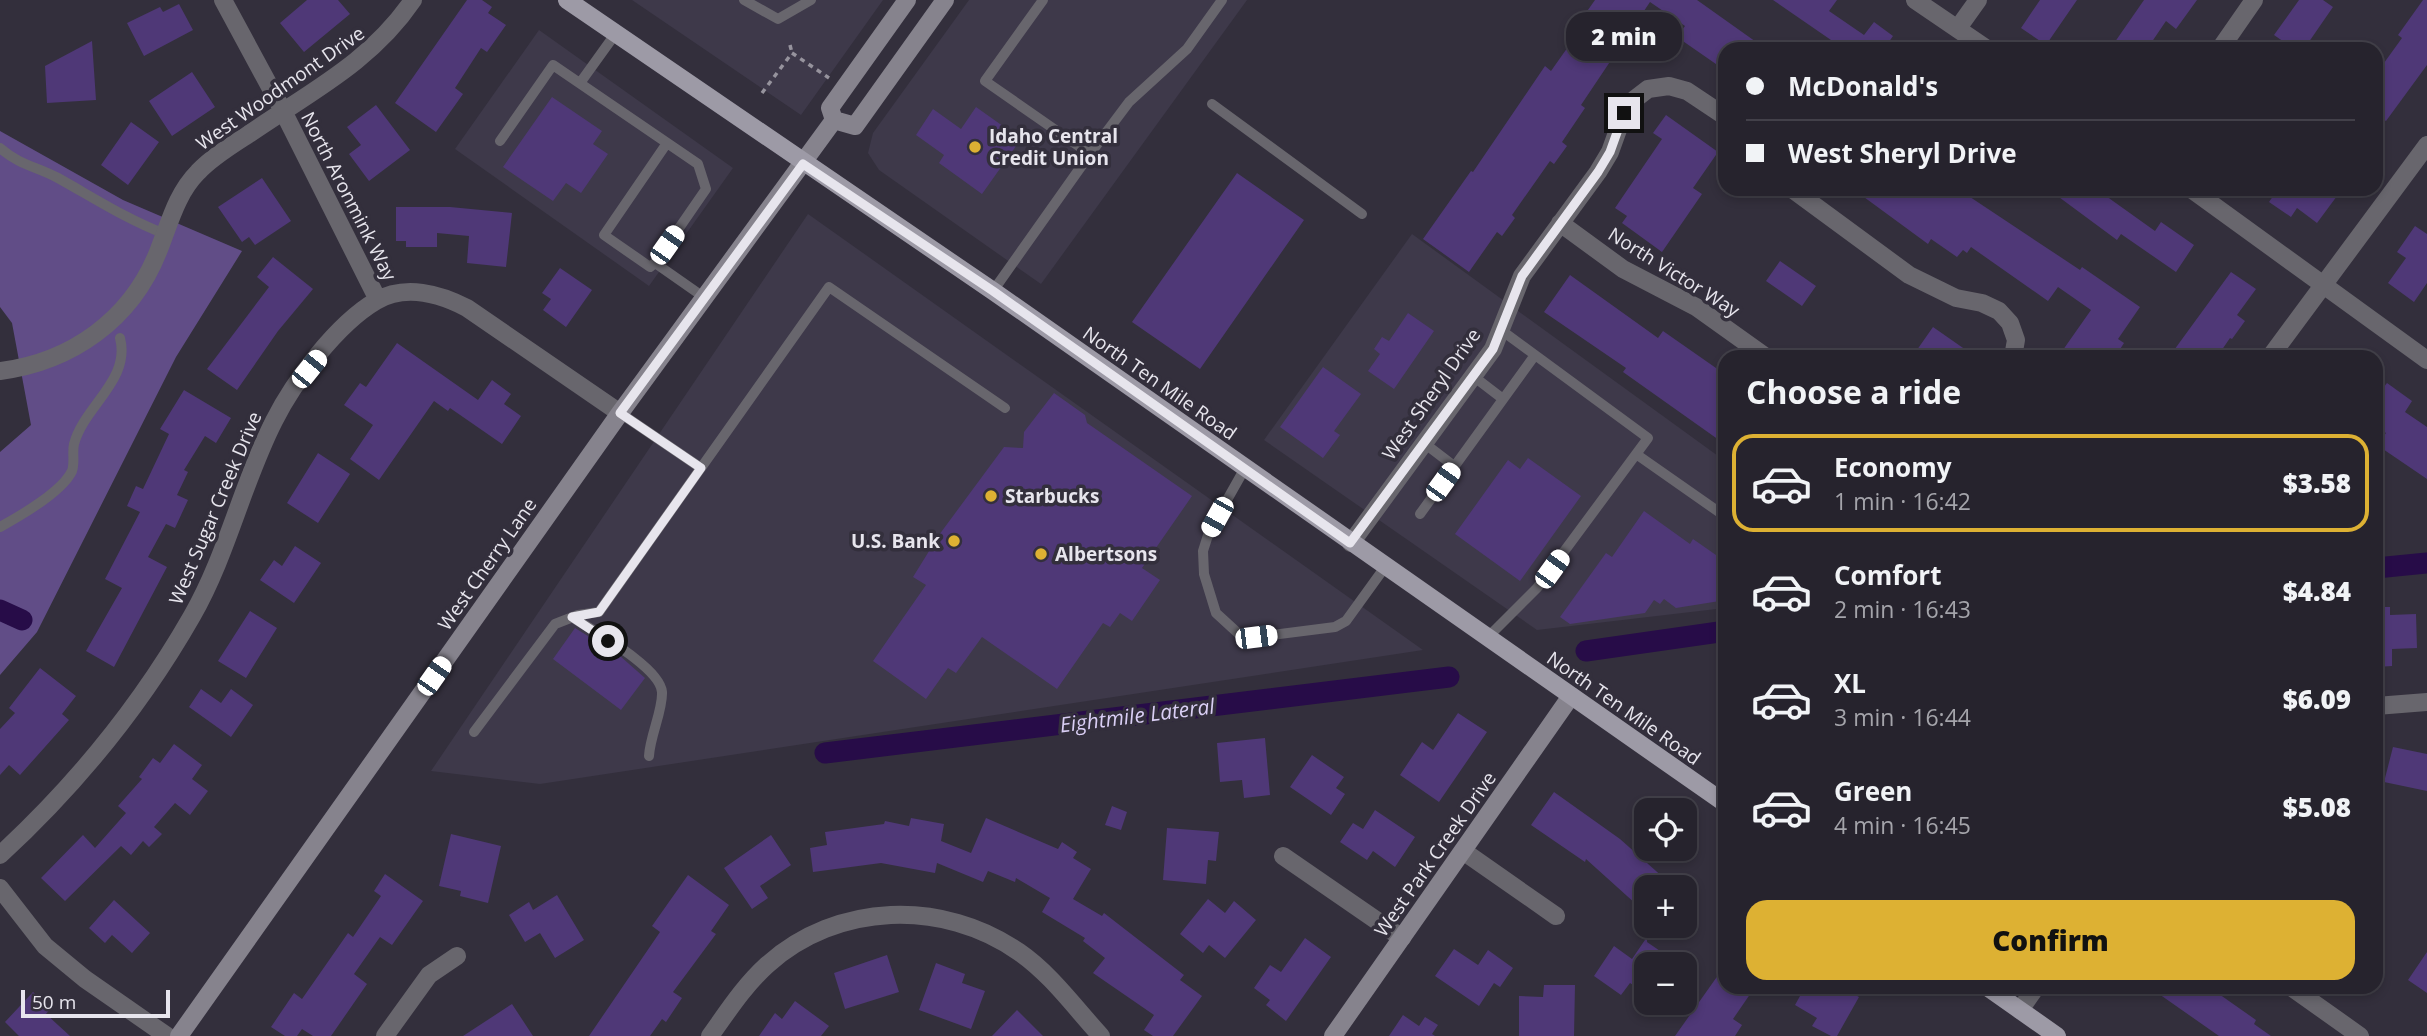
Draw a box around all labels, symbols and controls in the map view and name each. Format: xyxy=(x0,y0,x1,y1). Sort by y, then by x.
callout: 2 min xyxy=(1566,11,1682,60)
street label: West Woodmont Drive xyxy=(191,20,369,156)
text: 2 min xyxy=(1591,20,1657,52)
text: McDonald's xyxy=(1788,68,1938,104)
route end xyxy=(1608,97,1640,129)
street label: North Aronmink Way xyxy=(295,107,403,285)
place label: Idaho Central Credit Union xyxy=(989,123,1118,171)
text: West Sheryl Drive xyxy=(1788,135,2017,171)
marker: Idaho Central Credit Union xyxy=(967,139,983,155)
street label: North Victor Way xyxy=(1603,221,1745,323)
car xyxy=(647,222,688,268)
street label: North Ten Mile Road xyxy=(1078,320,1242,446)
street label: West Sheryl Drive xyxy=(1376,323,1486,465)
car xyxy=(288,346,331,392)
text: Choose a ride xyxy=(1746,370,1961,413)
street label: West Sugar Creek Drive xyxy=(163,408,267,608)
text: Economy xyxy=(1834,449,1952,485)
icon: car xyxy=(1750,452,1813,515)
car xyxy=(1423,459,1464,505)
text: $3.58 xyxy=(2283,465,2351,501)
place label: Starbucks xyxy=(1005,483,1099,509)
text: 1 min · 16:42 xyxy=(1834,485,1971,517)
marker: Starbucks xyxy=(983,488,999,504)
street label: West Cherry Lane xyxy=(432,493,542,635)
car xyxy=(1198,494,1237,540)
place label: U.S. Bank xyxy=(851,528,940,554)
marker: U.S. Bank xyxy=(946,533,962,549)
place label: Albertsons xyxy=(1055,541,1157,567)
marker: Albertsons xyxy=(1033,546,1049,562)
car xyxy=(1532,546,1573,592)
text: Comfort xyxy=(1834,557,1941,593)
icon: car xyxy=(1750,560,1813,623)
text: $4.84 xyxy=(2283,573,2351,609)
text: 2 min · 16:43 xyxy=(1834,593,1971,625)
car xyxy=(1234,624,1279,650)
route start xyxy=(592,625,624,657)
street label: North Ten Mile Road xyxy=(1542,645,1706,771)
car xyxy=(414,653,455,699)
text: XL xyxy=(1834,665,1866,701)
icon: car xyxy=(1750,668,1813,731)
text: $6.09 xyxy=(2283,681,2351,717)
water label: Eightmile Lateral xyxy=(1058,692,1217,738)
text: 3 min · 16:44 xyxy=(1834,701,1971,733)
street label: West Park Creek Drive xyxy=(1368,766,1502,942)
text: Green xyxy=(1834,773,1912,809)
icon: car xyxy=(1750,776,1813,839)
text: $5.08 xyxy=(2283,789,2351,825)
map controls xyxy=(1634,798,1697,1015)
button: locate xyxy=(1634,798,1697,861)
text: 4 min · 16:45 xyxy=(1834,809,1971,841)
button: + xyxy=(1634,875,1697,938)
button: Confirm xyxy=(1746,900,2355,980)
button: − xyxy=(1634,952,1697,1015)
scale bar xyxy=(21,987,170,1019)
text: 50 m xyxy=(32,989,76,1015)

